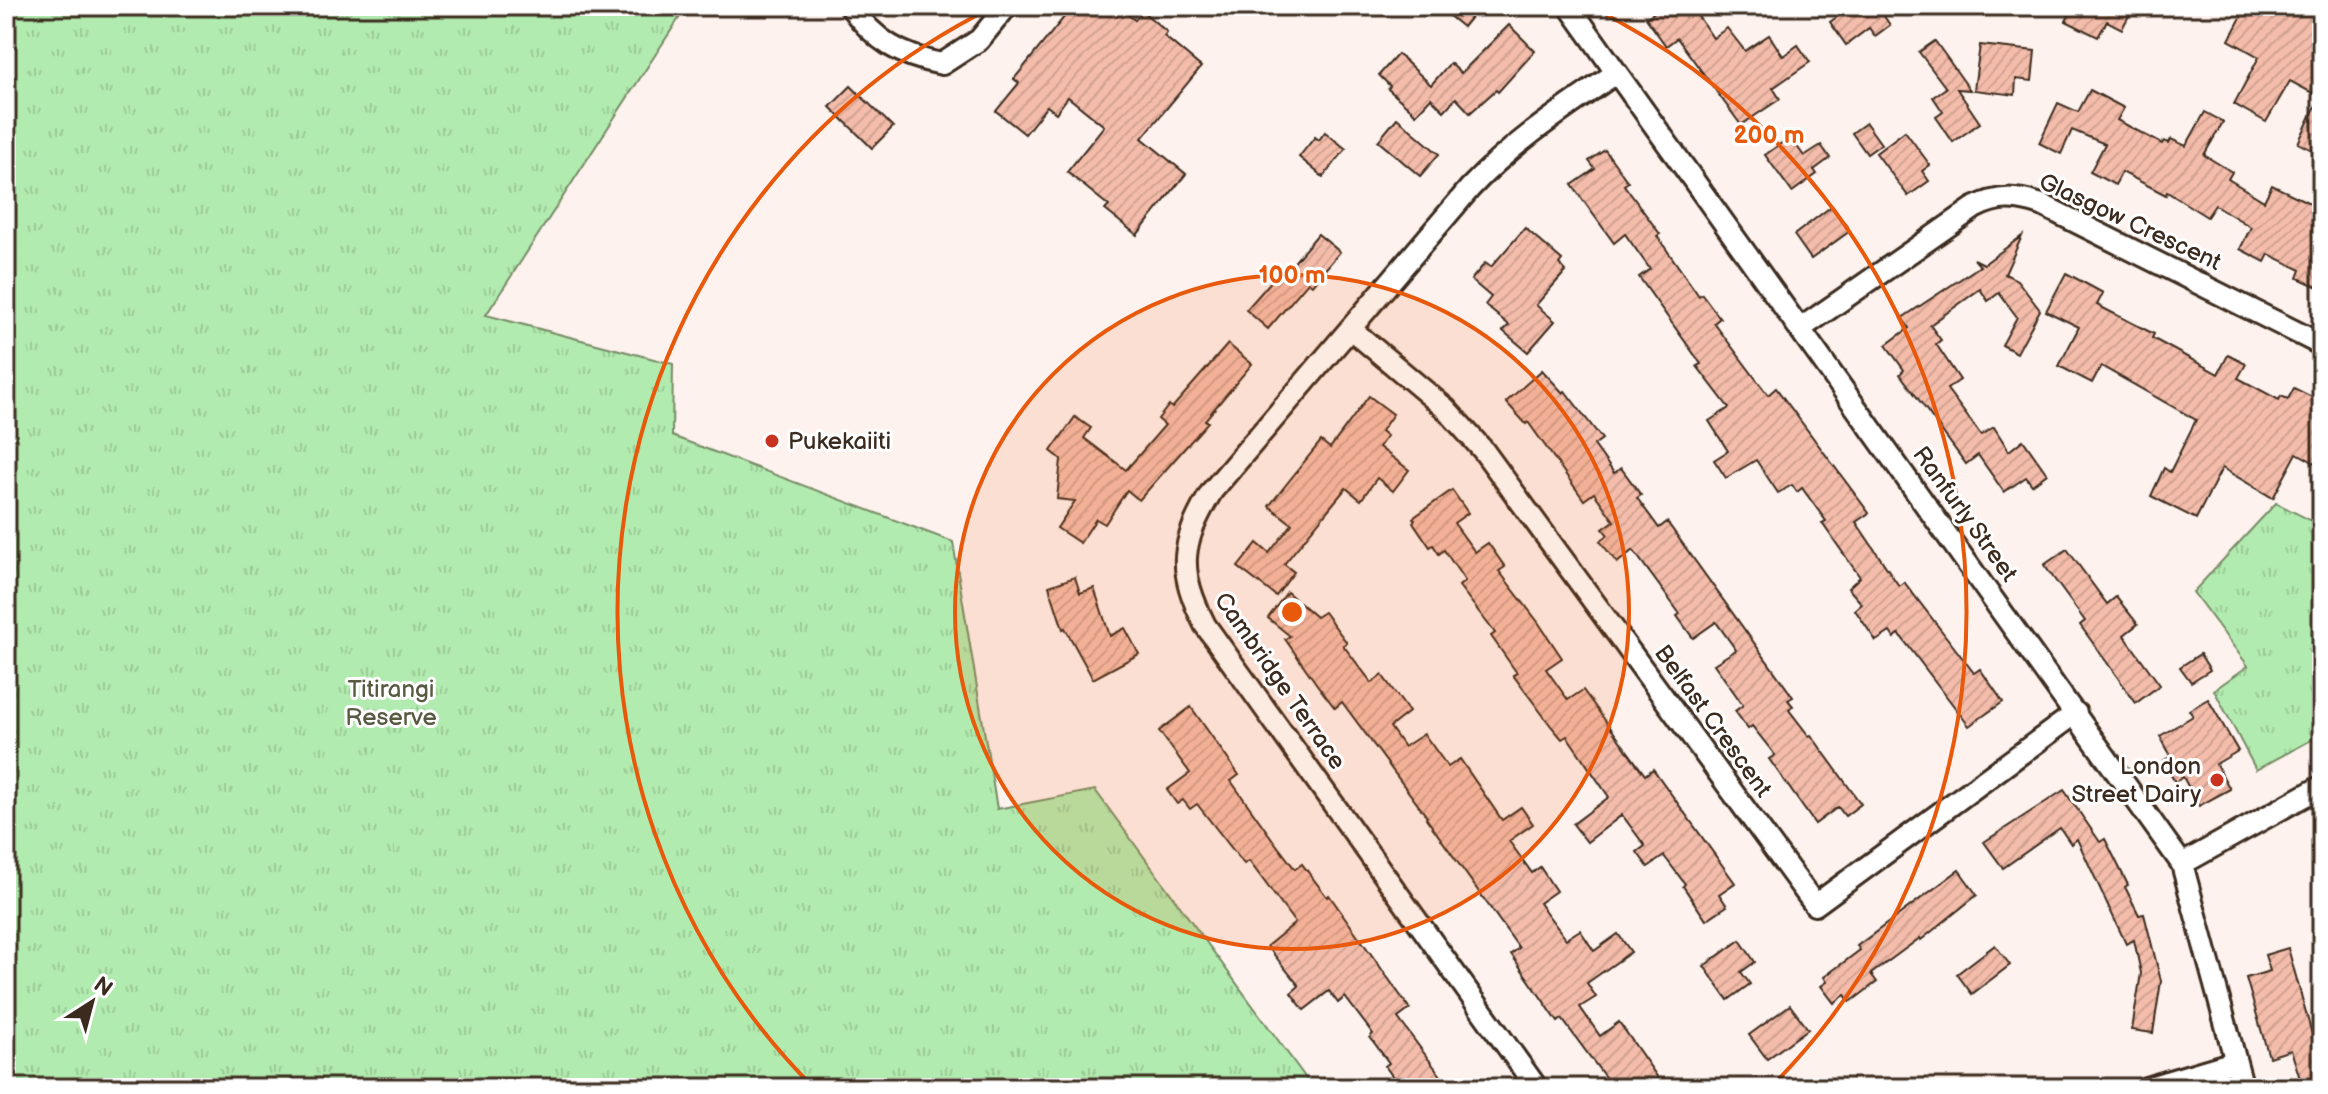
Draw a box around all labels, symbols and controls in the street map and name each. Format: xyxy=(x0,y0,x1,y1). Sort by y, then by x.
text: 200 m xyxy=(1734,121,1804,150)
street label: Glasgow Crescent xyxy=(2034,167,2226,277)
text: 100 m xyxy=(1259,261,1325,290)
place label: Pukekaiiti xyxy=(788,427,891,456)
marker: Pukekaiiti xyxy=(763,432,781,450)
street label: Ranfurly Street xyxy=(1906,441,2024,588)
street label: Cambridge Terrace xyxy=(1208,587,1352,775)
centre of rings xyxy=(1278,598,1306,626)
street label: Belfast Crescent xyxy=(1648,639,1778,803)
park label: Titirangi Reserve xyxy=(345,675,437,732)
place label: London Street Dairy xyxy=(2072,752,2201,809)
marker: London Street Dairy xyxy=(2208,771,2226,789)
north arrow xyxy=(52,962,132,1042)
text: N xyxy=(88,971,117,1003)

